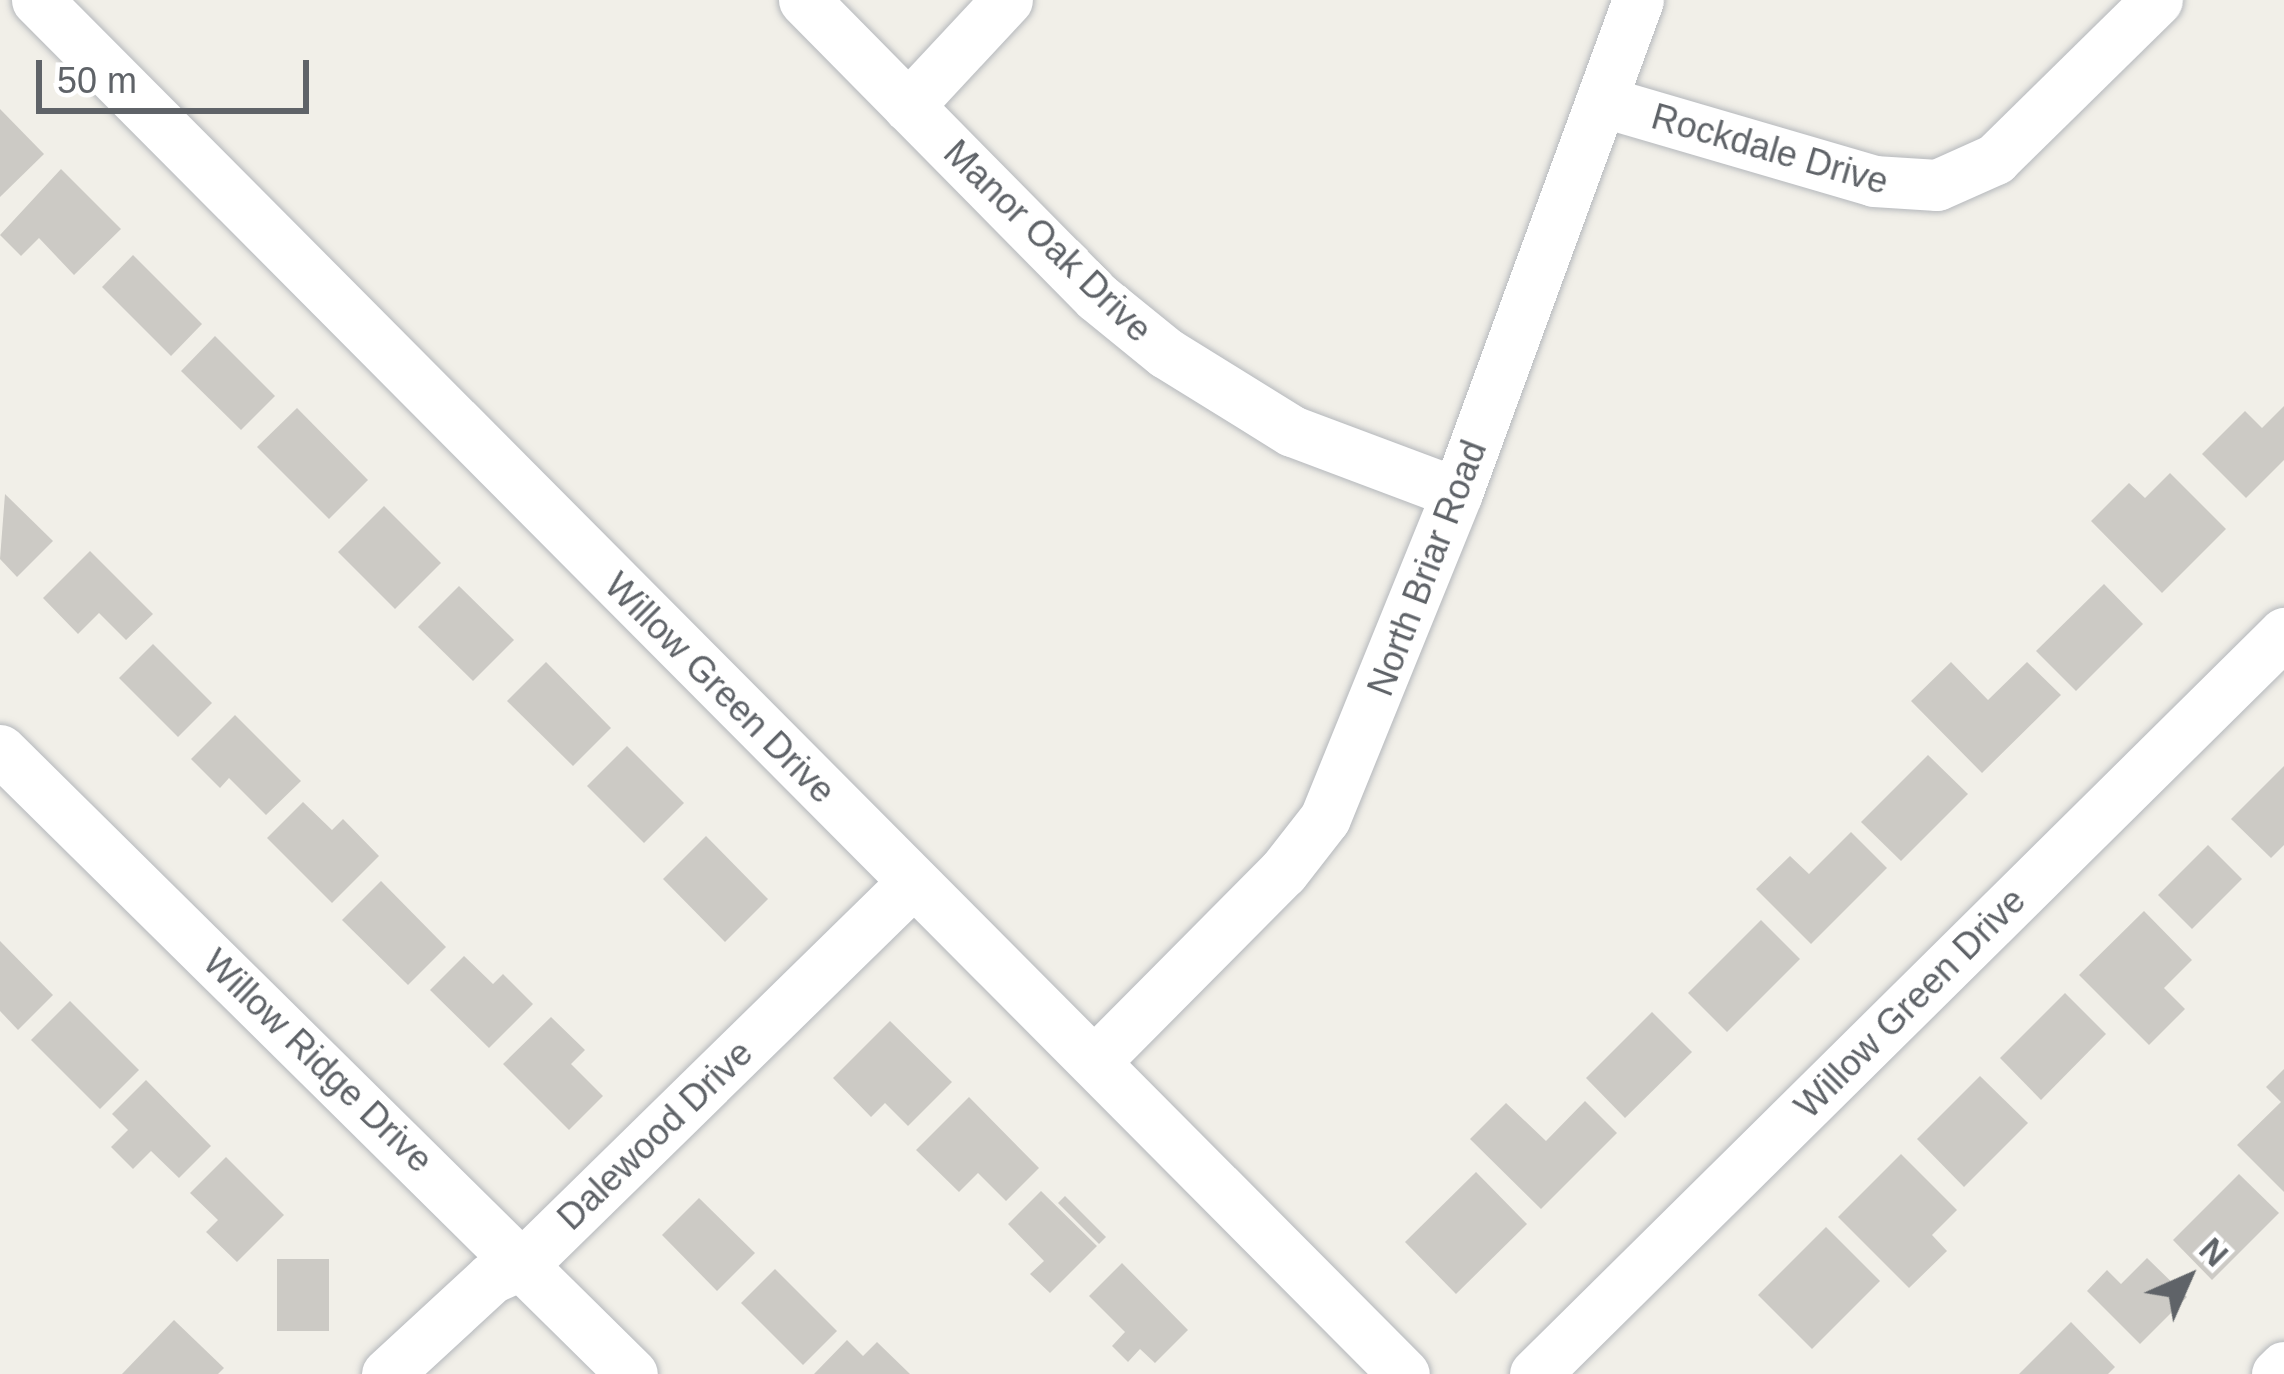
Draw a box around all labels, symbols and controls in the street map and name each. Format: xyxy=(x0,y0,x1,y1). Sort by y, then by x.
scale bar xyxy=(42,36,315,110)
text: 50 m xyxy=(57,60,137,101)
street label: Rockdale Drive xyxy=(1647,95,1893,203)
street label: Manor Oak Drive xyxy=(935,131,1161,351)
street label: North Briar Road xyxy=(1358,434,1496,702)
street label: Willow Green Drive xyxy=(596,564,844,812)
street label: Willow Green Drive xyxy=(1786,879,2034,1127)
street label: Willow Ridge Drive xyxy=(194,941,442,1181)
street label: Dalewood Drive xyxy=(549,1031,761,1239)
north arrow xyxy=(2128,1218,2248,1338)
text: N xyxy=(2192,1231,2235,1274)

